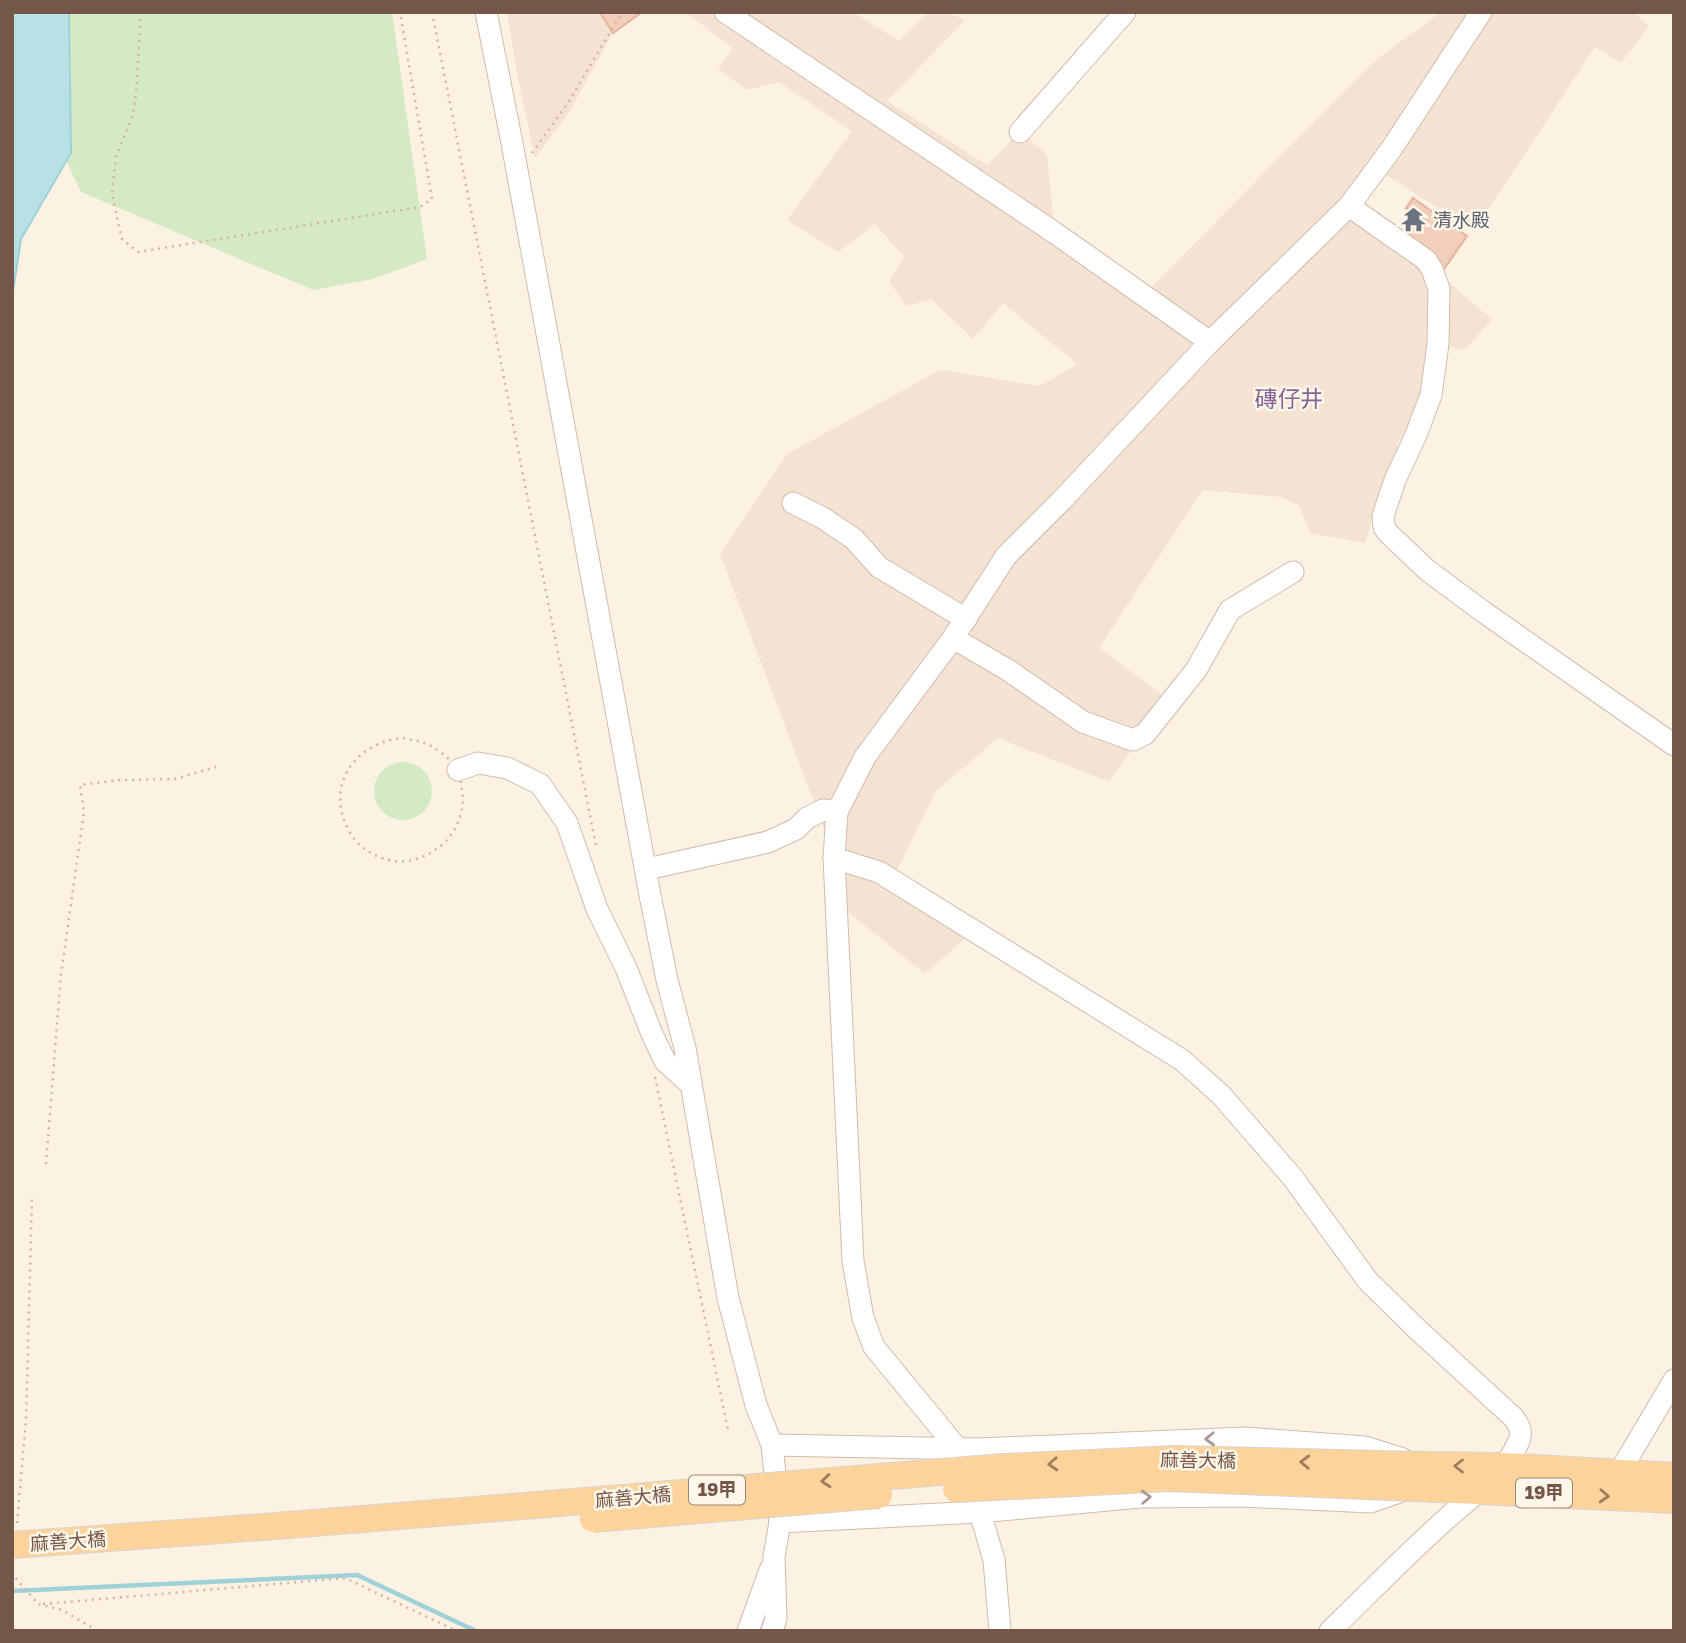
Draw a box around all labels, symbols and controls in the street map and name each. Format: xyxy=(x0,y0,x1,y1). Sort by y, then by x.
temple icon: 清水殿 xyxy=(1399,206,1427,234)
place label: 清水殿 xyxy=(1433,208,1490,231)
district label: 磚仔井 xyxy=(1255,384,1324,412)
one-way arrow xyxy=(1204,1432,1215,1447)
street label: 麻善大橋 xyxy=(1160,1447,1236,1472)
one-way arrow xyxy=(1299,1455,1310,1470)
one-way arrow xyxy=(1047,1457,1058,1472)
one-way arrow xyxy=(1453,1458,1464,1474)
one-way arrow xyxy=(820,1473,831,1488)
road number: 19甲 xyxy=(689,1476,745,1504)
road number: 19甲 xyxy=(1516,1478,1572,1508)
street label: 麻善大橋 xyxy=(594,1482,672,1511)
one-way arrow xyxy=(1599,1489,1610,1504)
one-way arrow xyxy=(1141,1490,1152,1505)
street label: 麻善大橋 xyxy=(29,1526,107,1555)

